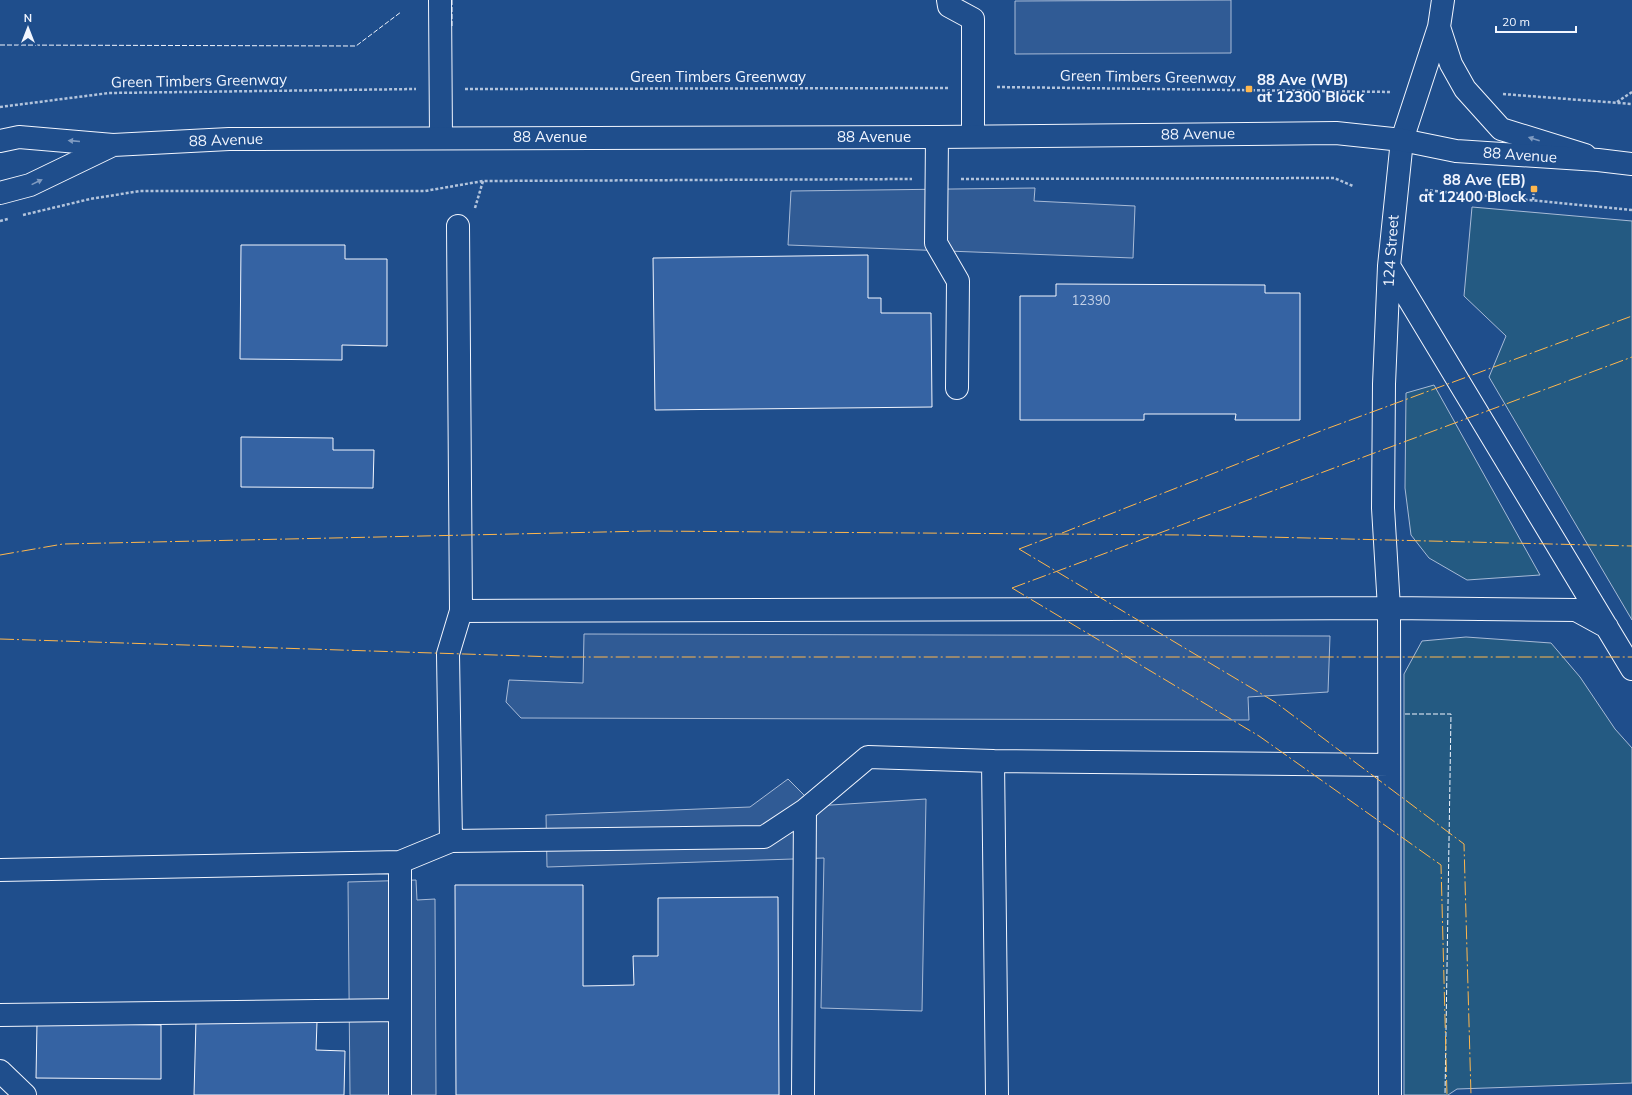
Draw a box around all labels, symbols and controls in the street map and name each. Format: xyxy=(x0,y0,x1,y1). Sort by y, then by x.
north arrow xyxy=(8,8,48,48)
scale bar xyxy=(1496,8,1576,34)
text: N xyxy=(24,11,32,25)
text: 20 m xyxy=(1502,14,1530,29)
street label: Green Timbers Greenway xyxy=(1060,65,1236,88)
street label: Green Timbers Greenway xyxy=(630,67,806,86)
street label: Green Timbers Greenway xyxy=(111,69,287,92)
place label: 88 Ave (WB) at 12300 Block xyxy=(1257,70,1365,106)
marker: 88 Ave (WB) at 12300 Block xyxy=(1244,84,1254,94)
street label: 88 Avenue xyxy=(1161,123,1235,144)
street label: 88 Avenue xyxy=(513,127,587,146)
street label: 88 Avenue xyxy=(837,127,911,146)
street label: 88 Avenue xyxy=(189,129,263,150)
one-way arrow xyxy=(1528,136,1540,142)
one-way arrow xyxy=(68,138,81,145)
street label: 88 Avenue xyxy=(1482,142,1558,167)
place label: 88 Ave (EB) at 12400 Block xyxy=(1419,170,1527,206)
one-way arrow xyxy=(31,179,43,185)
marker: 88 Ave (EB) at 12400 Block xyxy=(1529,184,1539,194)
street label: 124 Street xyxy=(1378,214,1403,288)
house number: 12390 xyxy=(1071,292,1111,308)

